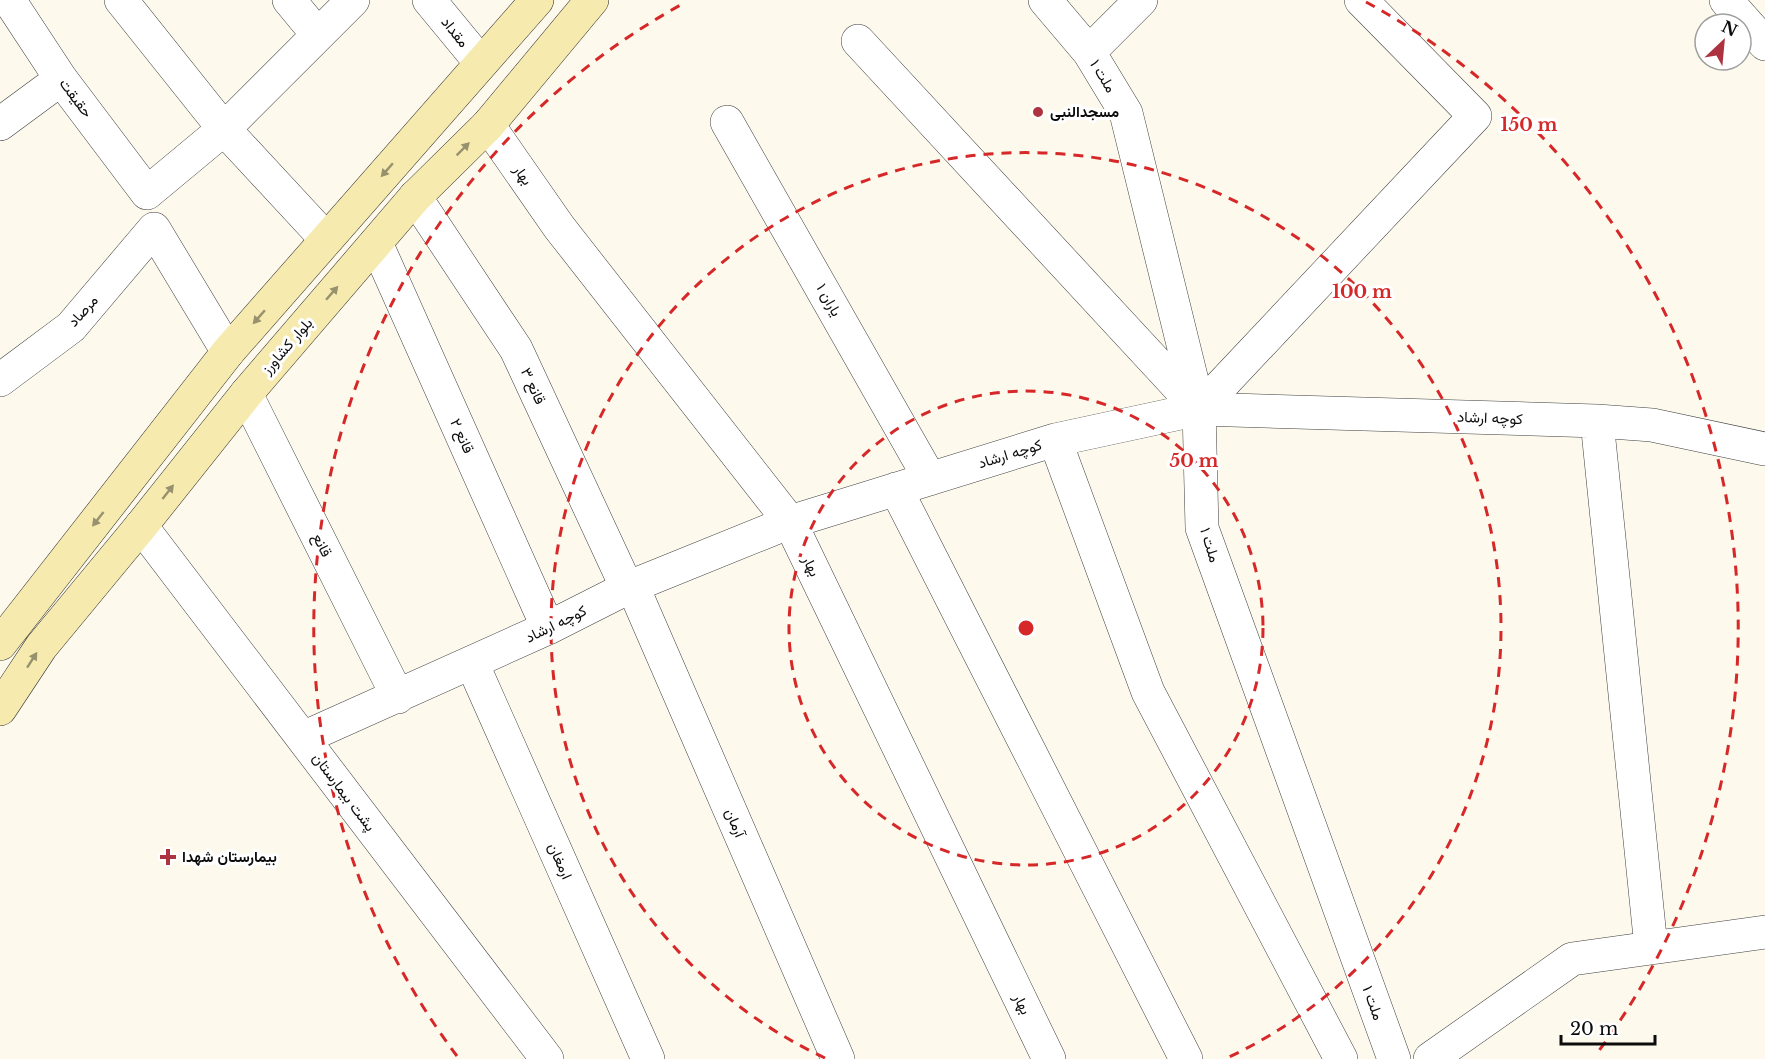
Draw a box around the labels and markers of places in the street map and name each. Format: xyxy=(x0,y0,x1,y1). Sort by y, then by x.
place label: مسجدالنبی xyxy=(1050,102,1119,121)
marker: مسجدالنبی xyxy=(1031,105,1045,119)
centre of rings xyxy=(1016,618,1036,638)
place label: بیمارستان شهدا xyxy=(182,847,277,866)
marker: بیمارستان شهدا xyxy=(159,848,177,866)

